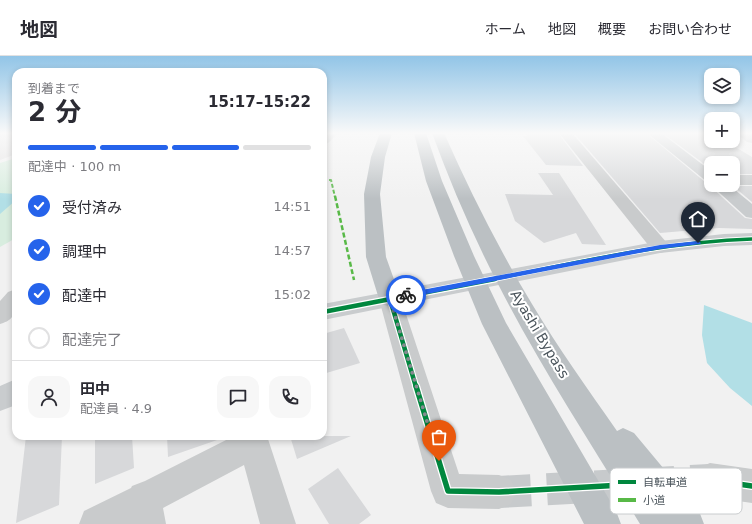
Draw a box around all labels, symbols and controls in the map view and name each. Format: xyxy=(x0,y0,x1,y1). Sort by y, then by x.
text: 地図 xyxy=(20,18,58,40)
text: ホーム xyxy=(484,21,526,37)
text: 地図 xyxy=(548,21,576,37)
text: 概要 xyxy=(598,21,626,37)
text: お問い合わせ xyxy=(648,21,732,37)
map controls xyxy=(704,68,740,192)
button: layers xyxy=(704,68,740,104)
text: 到着まで xyxy=(28,81,80,96)
text: 15:17–15:22 xyxy=(208,93,311,111)
text: 2 分 xyxy=(28,97,81,127)
button: + xyxy=(704,112,740,148)
button: − xyxy=(704,156,740,192)
text: 配達中 · 100 m xyxy=(28,159,121,174)
icon: check xyxy=(28,195,50,217)
text: 受付済み xyxy=(62,199,122,217)
text: 14:51 xyxy=(274,199,311,214)
pin xyxy=(681,202,715,243)
icon: home xyxy=(687,208,709,230)
icon: check xyxy=(28,239,50,261)
text: 調理中 xyxy=(62,243,107,261)
text: 14:57 xyxy=(274,243,311,258)
courier xyxy=(386,275,426,315)
icon: check xyxy=(28,283,50,305)
icon: bike xyxy=(395,284,417,306)
text: 配達中 xyxy=(62,287,107,305)
text: 15:02 xyxy=(274,287,311,302)
street label: Ayashi Bypass xyxy=(507,287,573,381)
text: 配達完了 xyxy=(62,331,122,349)
button: person xyxy=(28,376,70,418)
button: chat xyxy=(217,376,259,418)
button: phone xyxy=(269,376,311,418)
text: 田中 xyxy=(80,380,110,398)
text: 配達員 · 4.9 xyxy=(80,401,152,416)
pin xyxy=(422,420,456,461)
icon: bag xyxy=(428,426,450,448)
legend xyxy=(610,468,742,514)
text: 自転車道 xyxy=(643,476,687,489)
text: 小道 xyxy=(643,494,665,507)

